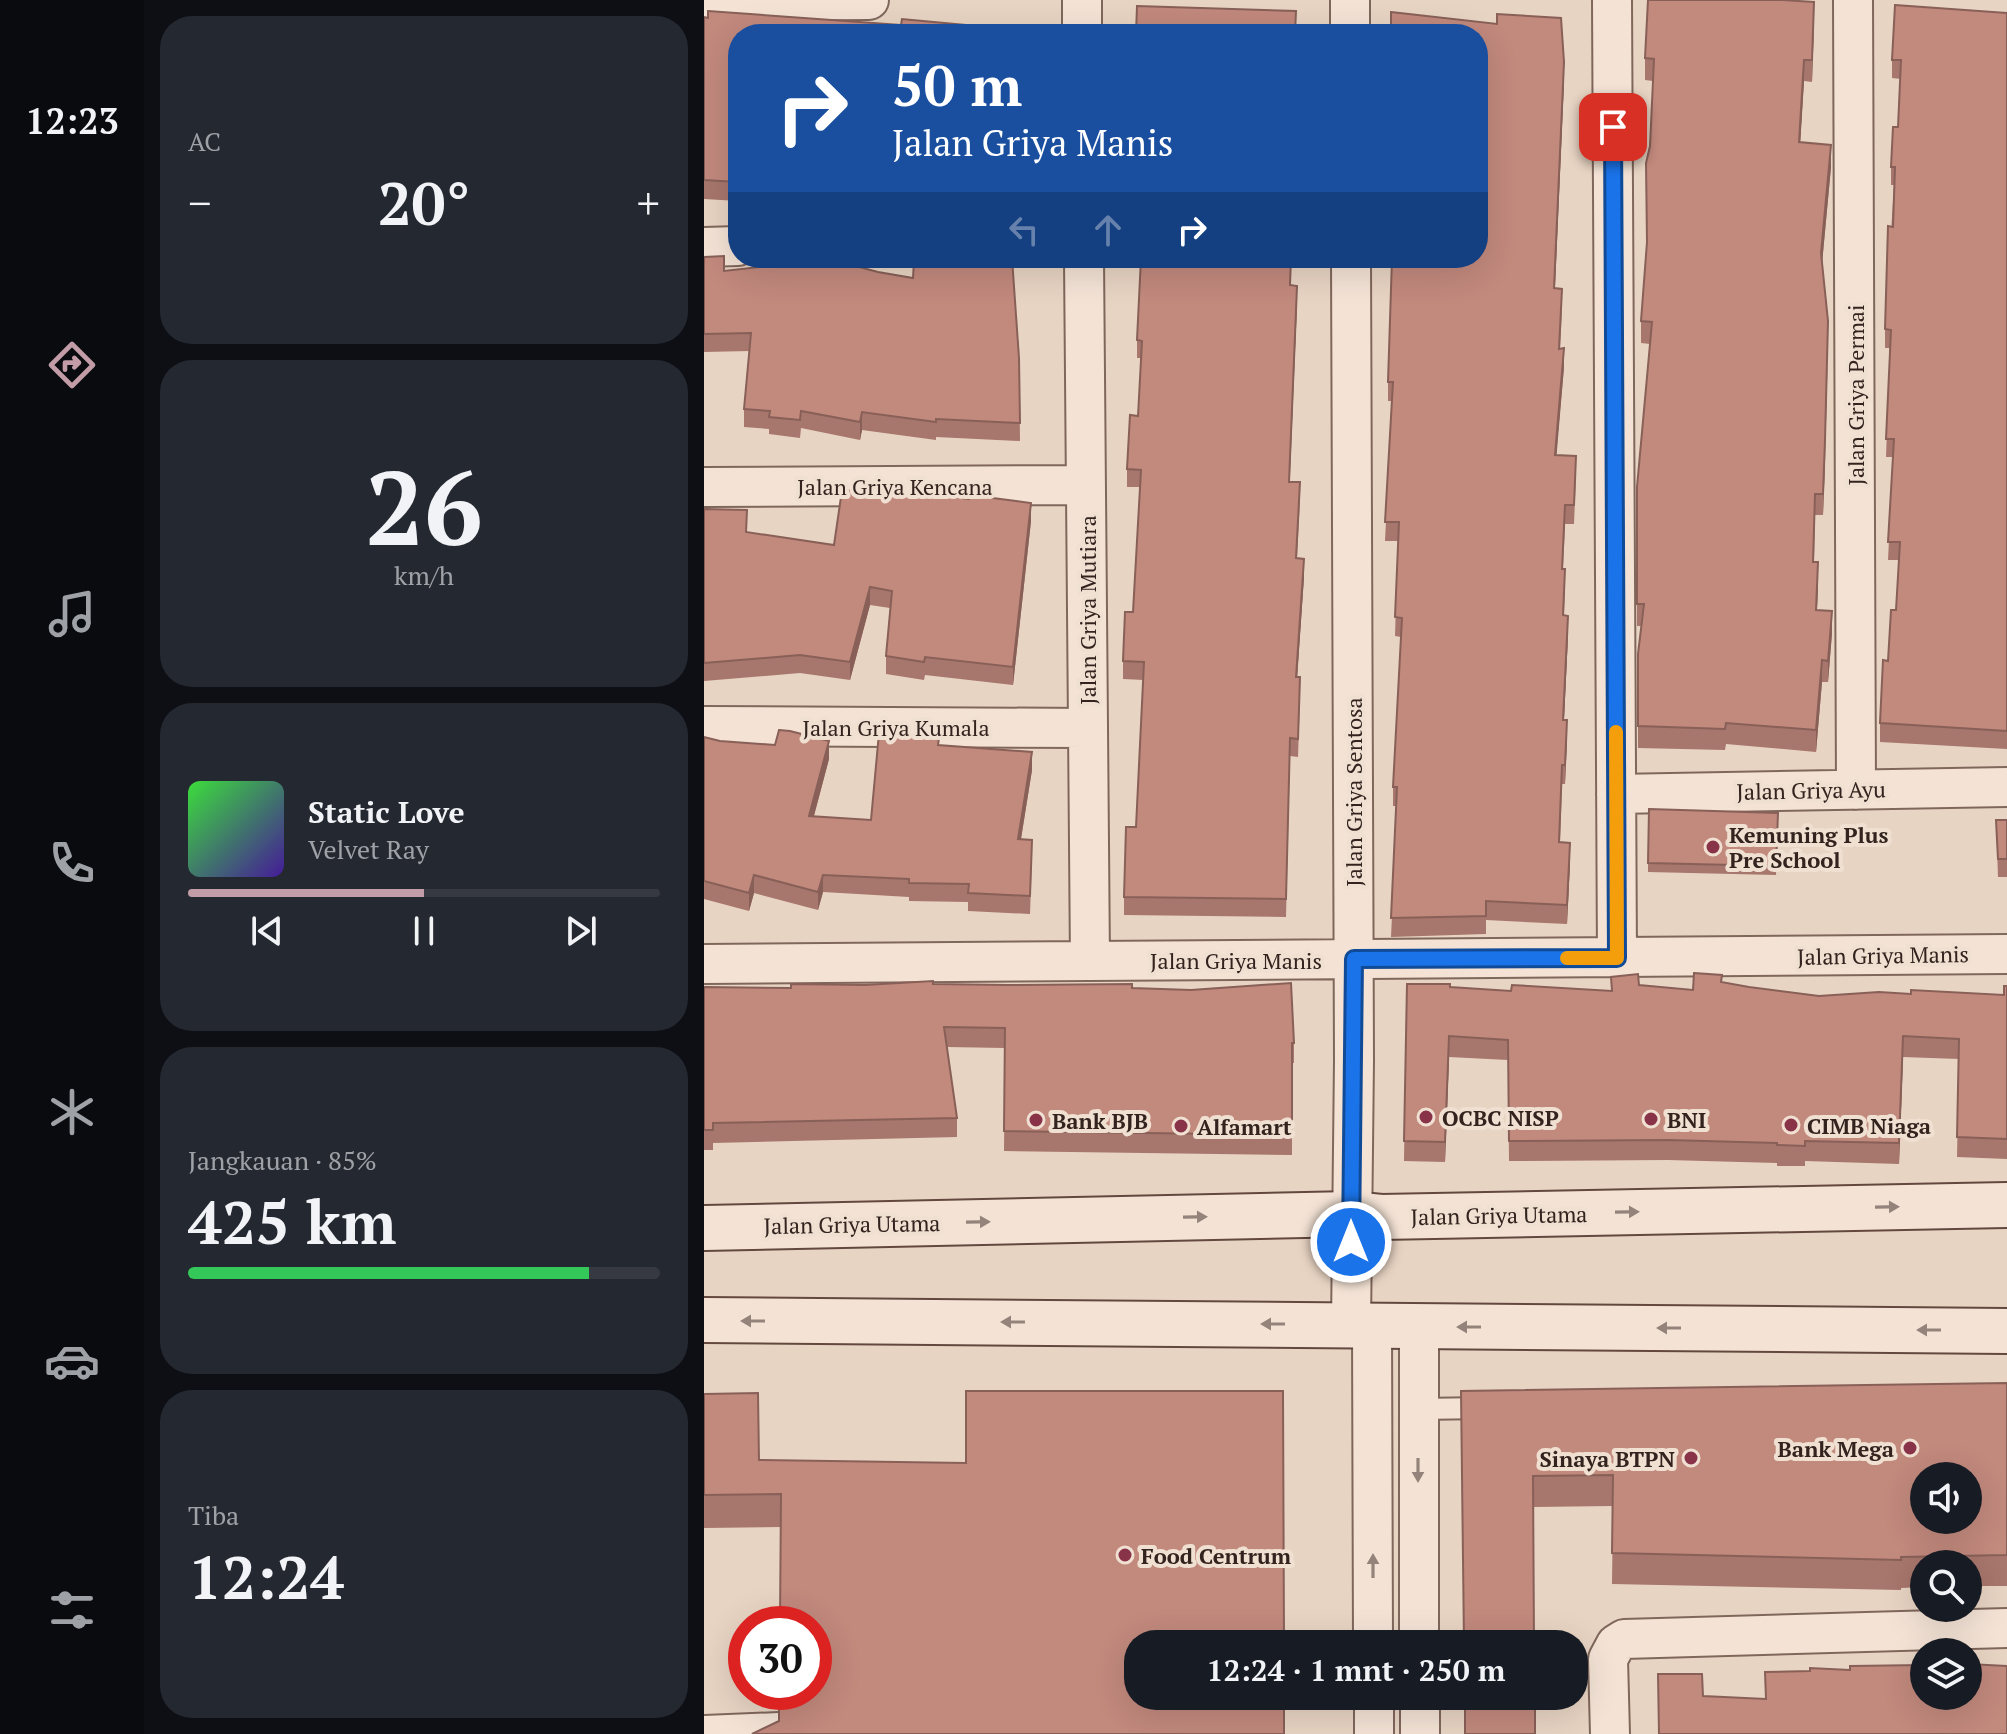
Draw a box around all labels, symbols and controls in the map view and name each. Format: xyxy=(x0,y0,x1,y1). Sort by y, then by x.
text: 50 m xyxy=(892,48,1022,122)
icon: right xyxy=(760,56,864,160)
pin xyxy=(1579,93,1647,161)
text: 12:23 xyxy=(25,97,119,144)
icon: arrive xyxy=(1591,105,1635,149)
text: Jalan Griya Manis xyxy=(892,119,1173,166)
text: AC xyxy=(188,124,221,158)
text: 20° xyxy=(378,163,470,242)
text: − xyxy=(188,173,211,232)
text: + xyxy=(637,173,660,232)
icon: left xyxy=(1002,208,1046,252)
icon: ahead xyxy=(1086,208,1130,252)
icon: right xyxy=(1170,208,1214,252)
street label: Jalan Griya Permai xyxy=(1841,304,1870,486)
icon: directions xyxy=(44,337,100,393)
text: 26 xyxy=(365,437,483,575)
street label: Jalan Griya Kencana xyxy=(797,472,993,501)
street label: Jalan Griya Mutiara xyxy=(1073,515,1102,705)
text: km/h xyxy=(394,558,454,592)
icon: music xyxy=(44,586,100,642)
street label: Jalan Griya Sentosa xyxy=(1339,697,1368,887)
street label: Jalan Griya Kumala xyxy=(802,713,990,742)
street label: Jalan Griya Ayu xyxy=(1736,774,1886,806)
text: Static Love xyxy=(308,792,465,832)
place label: Kemuning Plus Pre School xyxy=(1729,820,1889,874)
text: Velvet Ray xyxy=(308,832,429,866)
icon: phone xyxy=(44,835,100,891)
marker: Kemuning Plus Pre School xyxy=(1704,838,1722,856)
icon: previous xyxy=(245,909,289,953)
icon: pause xyxy=(402,909,446,953)
icon: next xyxy=(559,909,603,953)
street label: Jalan Griya Manis xyxy=(1797,939,1969,971)
street label: Jalan Griya Manis xyxy=(1150,946,1322,975)
icon: climate xyxy=(44,1084,100,1140)
place label: OCBC NISP xyxy=(1442,1103,1559,1132)
place label: BNI xyxy=(1667,1105,1706,1134)
place label: Bank BJB xyxy=(1052,1106,1148,1135)
marker: OCBC NISP xyxy=(1417,1108,1435,1126)
marker: BNI xyxy=(1642,1110,1660,1128)
marker: Bank BJB xyxy=(1027,1111,1045,1129)
place label: CIMB Niaga xyxy=(1807,1111,1931,1140)
place label: Alfamart xyxy=(1197,1112,1292,1141)
marker: CIMB Niaga xyxy=(1782,1116,1800,1134)
marker: Alfamart xyxy=(1172,1117,1190,1135)
text: Jangkauan · 85% xyxy=(188,1143,377,1177)
text: 425 km xyxy=(188,1182,396,1261)
street label: Jalan Griya Utama xyxy=(1410,1199,1588,1231)
position arrow xyxy=(1309,1200,1393,1284)
one-way arrow xyxy=(1875,1201,1900,1214)
one-way arrow xyxy=(1615,1206,1640,1219)
street label: Jalan Griya Utama xyxy=(763,1208,941,1240)
one-way arrow xyxy=(1183,1211,1208,1224)
one-way arrow xyxy=(966,1216,991,1228)
one-way arrow xyxy=(740,1314,765,1327)
one-way arrow xyxy=(1000,1316,1025,1329)
one-way arrow xyxy=(1260,1318,1285,1331)
one-way arrow xyxy=(1456,1321,1481,1333)
one-way arrow xyxy=(1656,1322,1681,1334)
one-way arrow xyxy=(1916,1324,1941,1336)
icon: car xyxy=(44,1333,100,1389)
place label: Bank Mega xyxy=(1778,1434,1894,1463)
marker: Bank Mega xyxy=(1901,1439,1919,1457)
place label: Sinaya BTPN xyxy=(1539,1444,1675,1473)
marker: Sinaya BTPN xyxy=(1682,1449,1700,1467)
one-way arrow xyxy=(1412,1458,1424,1483)
map controls xyxy=(1910,1462,1982,1710)
button: sound xyxy=(1910,1462,1982,1534)
text: Tiba xyxy=(188,1498,239,1532)
text: 12:24 xyxy=(188,1537,344,1616)
place label: Food Centrum xyxy=(1141,1541,1292,1570)
marker: Food Centrum xyxy=(1116,1546,1134,1564)
button: search xyxy=(1910,1550,1982,1622)
one-way arrow xyxy=(1367,1553,1379,1578)
icon: filters xyxy=(44,1582,100,1638)
speed limit sign: 30 xyxy=(728,1606,832,1710)
button: layers xyxy=(1910,1638,1982,1710)
text: 12:24 · 1 mnt · 250 m xyxy=(1207,1650,1505,1690)

